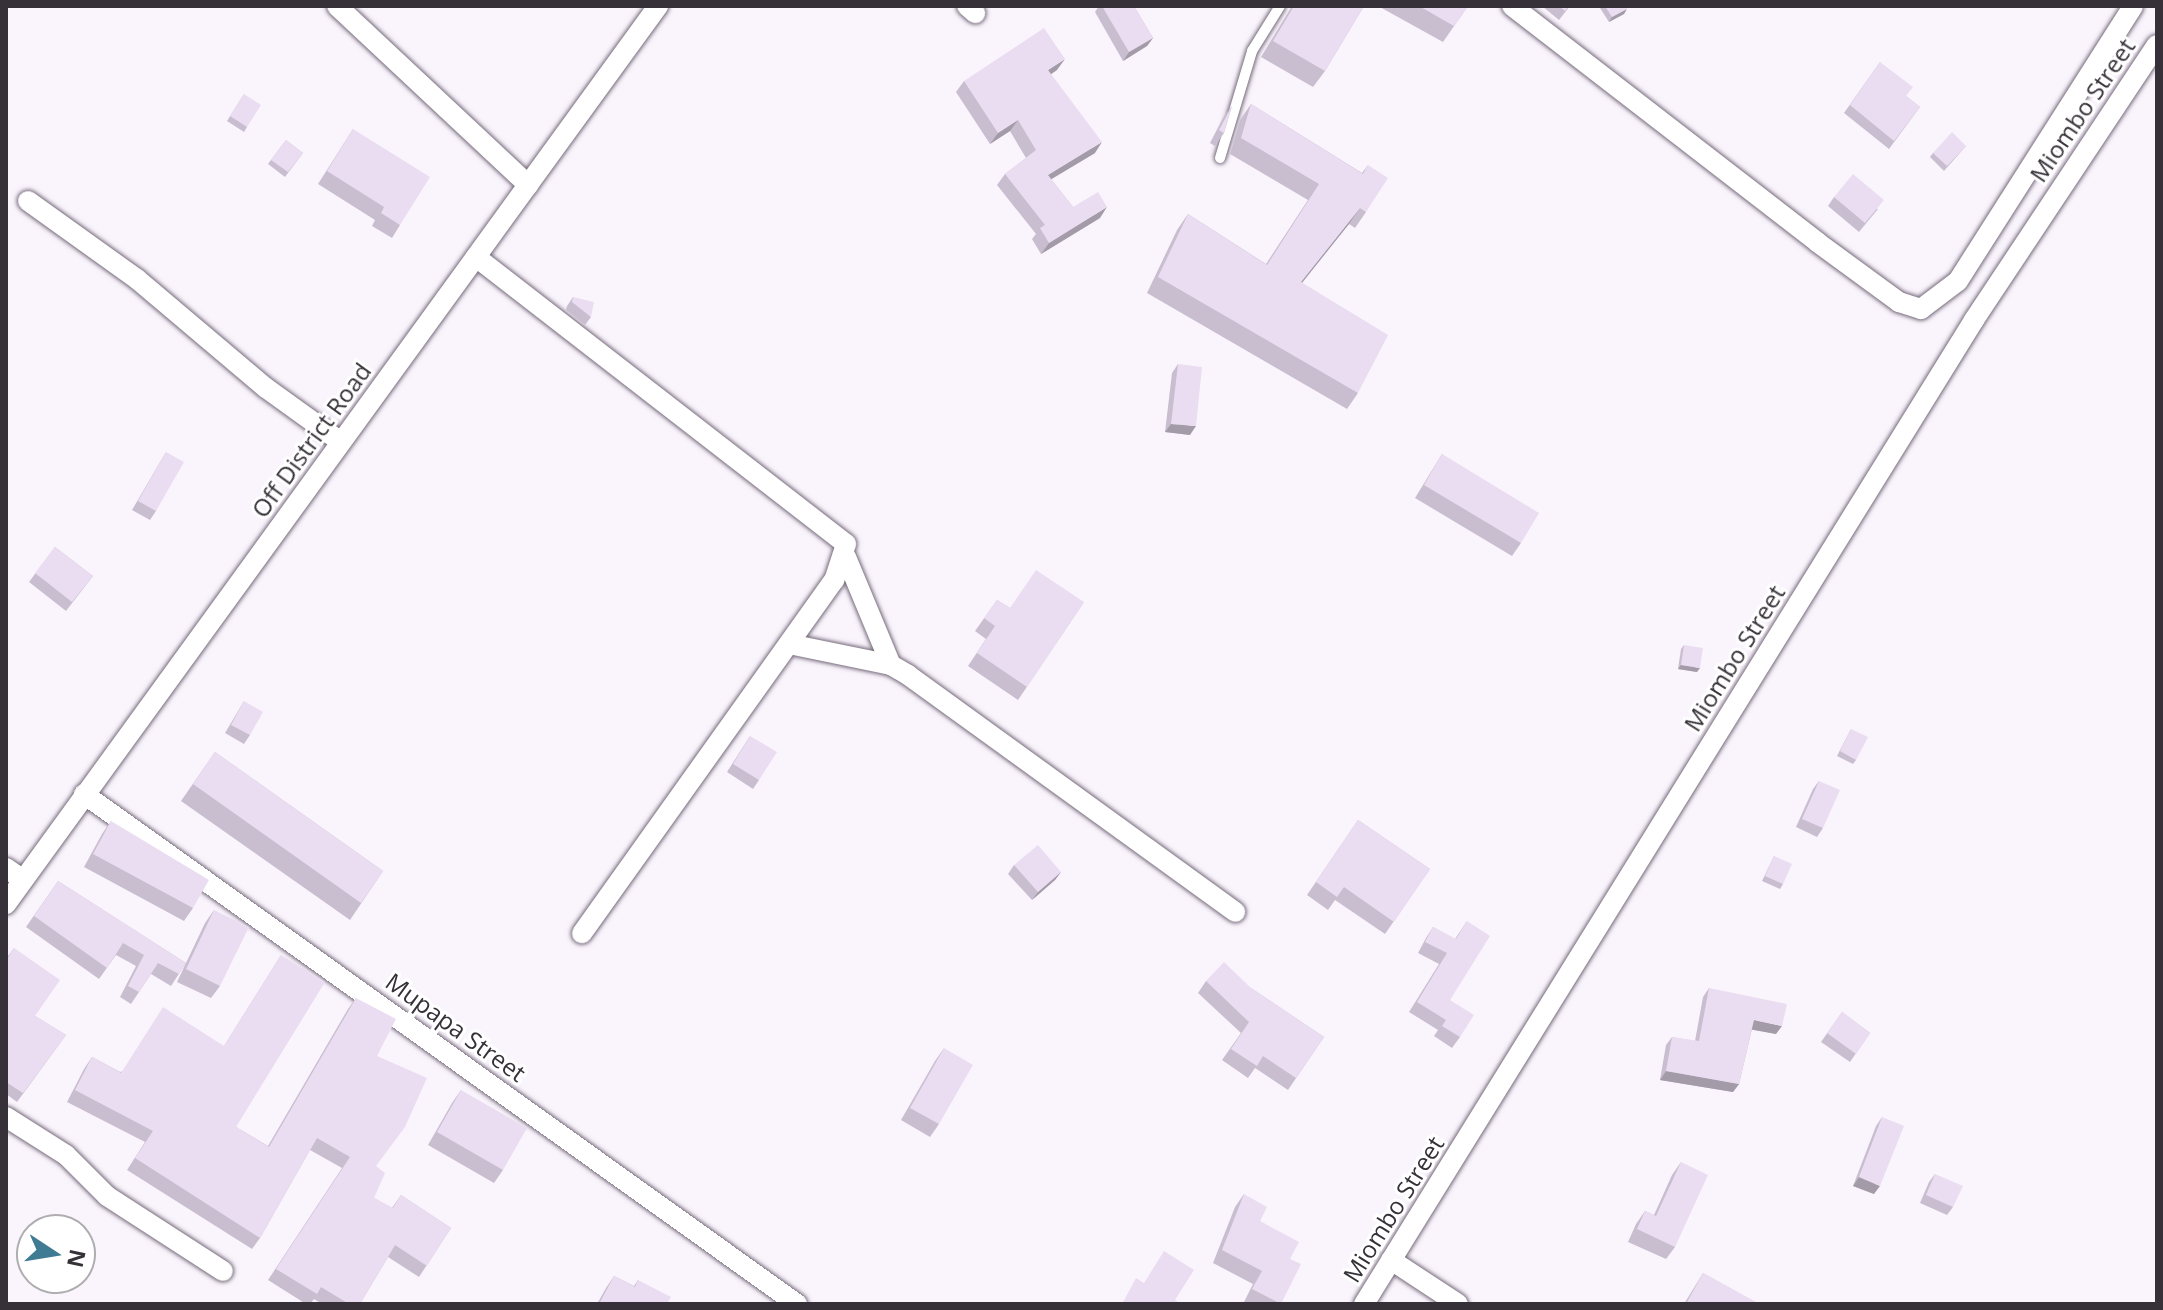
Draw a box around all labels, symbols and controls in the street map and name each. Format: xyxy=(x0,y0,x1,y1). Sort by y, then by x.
street label: Miombo Street xyxy=(2023,33,2141,187)
street label: Off District Road xyxy=(245,357,377,523)
street label: Miombo Street xyxy=(1678,580,1790,736)
street label: Mupapa Street xyxy=(381,967,531,1087)
street label: Miombo Street xyxy=(1337,1131,1449,1287)
north arrow xyxy=(16,1214,96,1294)
text: N xyxy=(61,1247,94,1270)

